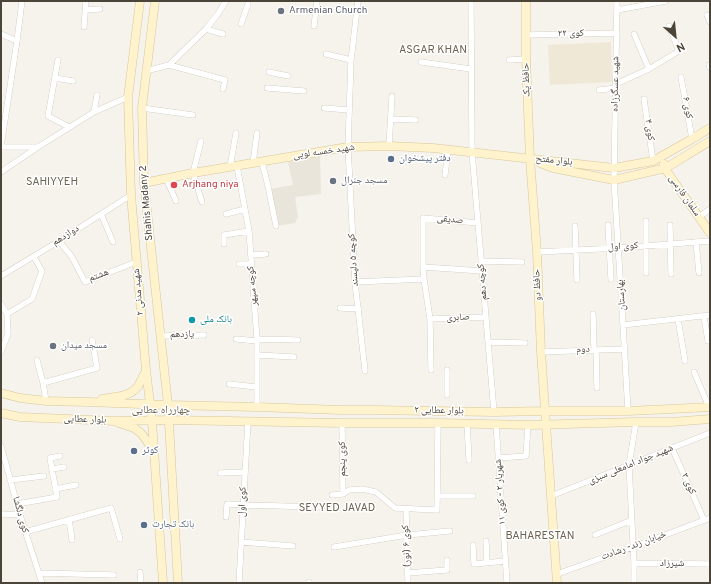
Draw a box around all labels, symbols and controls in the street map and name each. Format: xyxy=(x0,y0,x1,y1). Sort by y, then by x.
place label: Armenian Church xyxy=(289,5,367,17)
marker: Armenian Church xyxy=(276,6,286,16)
north arrow xyxy=(655,16,695,56)
street label: کوی ۲۲ xyxy=(558,28,584,40)
text: N xyxy=(674,39,687,55)
district label: ASGAR KHAN xyxy=(394,44,472,58)
street label: شهید عسگرزاده xyxy=(610,56,622,112)
street label: حافظ یک xyxy=(520,63,534,97)
street label: کوی ۶ xyxy=(679,96,695,120)
street label: کوی ۴ xyxy=(642,118,656,142)
street label: شهید خمسه لویی xyxy=(292,142,356,162)
place label: دفتر پیشخوان xyxy=(399,153,451,165)
street label: بلوار مفتح xyxy=(535,153,573,169)
marker: دفتر پیشخوان xyxy=(386,154,396,164)
street label: Shahis Madany 2 xyxy=(138,165,156,241)
street label: سلمان فارسی xyxy=(665,173,703,219)
place label: مسجد جنرال xyxy=(341,175,388,187)
district label: SAHIYYEH xyxy=(22,176,82,190)
marker: مسجد جنرال xyxy=(328,176,338,186)
place label: Arjhang niya xyxy=(182,179,239,191)
marker: Arjhang niya xyxy=(169,180,179,190)
street label: صدیقی xyxy=(436,213,464,227)
street label: دوازدهم xyxy=(50,223,82,249)
street label: کوچه ۵ دلپسند xyxy=(346,233,362,287)
street label: کوی اول xyxy=(607,240,639,254)
street label: کوچه دهم xyxy=(475,263,491,301)
street label: کوچه سپهر xyxy=(245,266,261,306)
street label: هشتم xyxy=(87,267,111,285)
street label: شهید مدنی ۲ xyxy=(131,268,147,316)
street label: حافظ دو xyxy=(531,269,545,301)
street label: بهارستان xyxy=(615,279,629,311)
street label: صابری xyxy=(446,312,470,324)
place label: بانک ملی xyxy=(200,314,232,326)
marker: بانک ملی xyxy=(187,315,197,325)
street label: یازدهم xyxy=(170,329,194,341)
place label: مسجد میدان xyxy=(61,340,107,352)
marker: مسجد میدان xyxy=(48,341,58,351)
street label: دوم xyxy=(576,344,590,356)
district label: چهارراه عطایی xyxy=(132,404,190,418)
street label: بلوار عطایی ۲ xyxy=(414,405,464,417)
street label: بلوار عطایی xyxy=(63,413,107,427)
street label: کوی پنجم xyxy=(337,441,349,477)
street label: شهید جواد امامعلی سبزی xyxy=(587,442,675,488)
place label: کوثر xyxy=(142,445,158,457)
marker: کوثر xyxy=(129,446,139,456)
street label: شهریار ۲ - کوی ۱۱ xyxy=(493,459,509,525)
street label: کوی ۳ xyxy=(678,472,698,496)
street label: کوی اول xyxy=(236,487,250,517)
street label: کوی دلگشا xyxy=(9,495,31,535)
district label: SEYYED JAVAD xyxy=(293,502,381,516)
place label: بانک تجارت xyxy=(152,519,194,531)
marker: بانک تجارت xyxy=(139,520,149,530)
street label: کوی ۶ (نور) xyxy=(400,525,414,567)
street label: خیابان زند- رشادت xyxy=(600,529,668,563)
district label: BAHARESTAN xyxy=(500,530,580,544)
street label: شیرزاد xyxy=(660,558,684,570)

